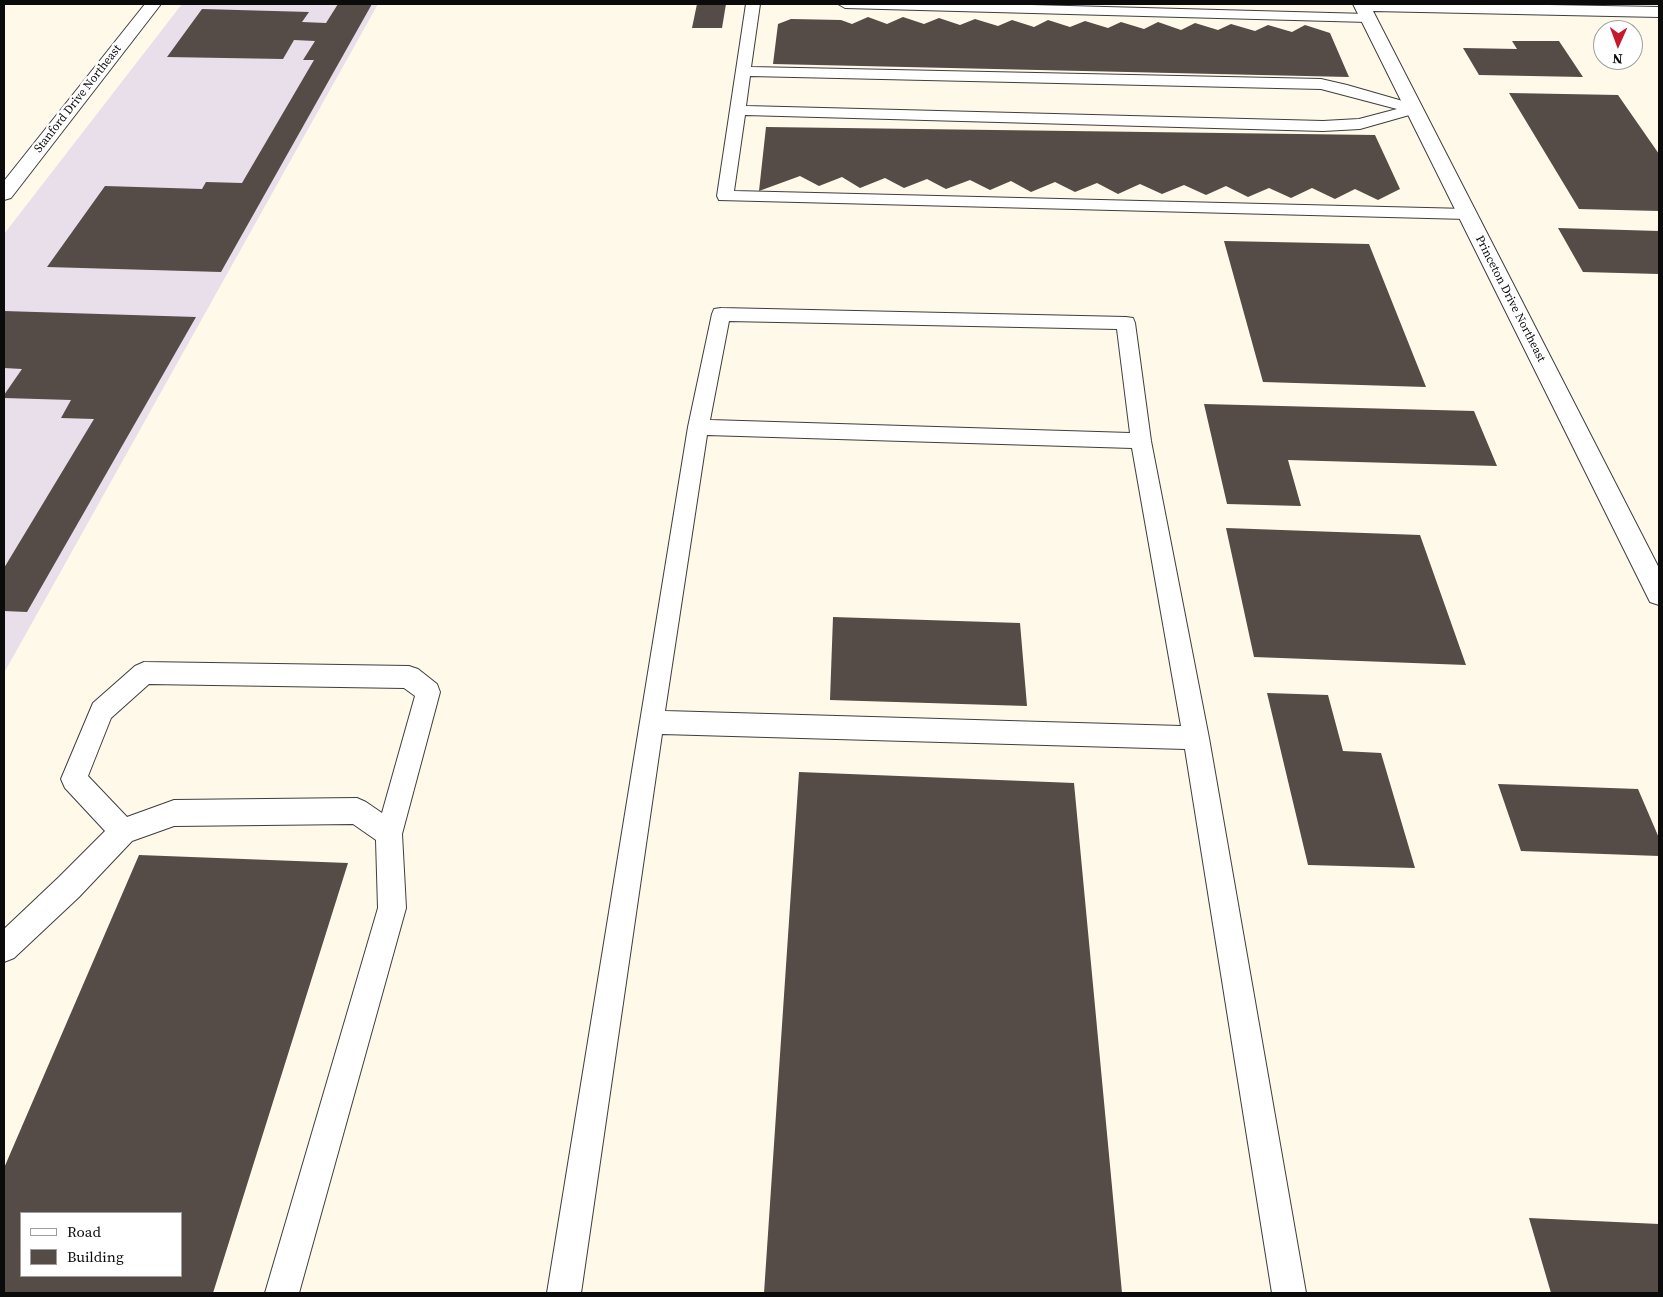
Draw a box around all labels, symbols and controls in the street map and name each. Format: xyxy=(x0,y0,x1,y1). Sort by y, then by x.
north arrow xyxy=(1593,20,1643,70)
street label: Stanford Drive Northeast xyxy=(31,42,125,156)
text: N xyxy=(1612,49,1623,69)
street label: Princeton Drive Northeast xyxy=(1472,233,1548,365)
legend xyxy=(20,1212,182,1277)
text: Road xyxy=(67,1221,101,1242)
text: Building xyxy=(67,1246,124,1267)

